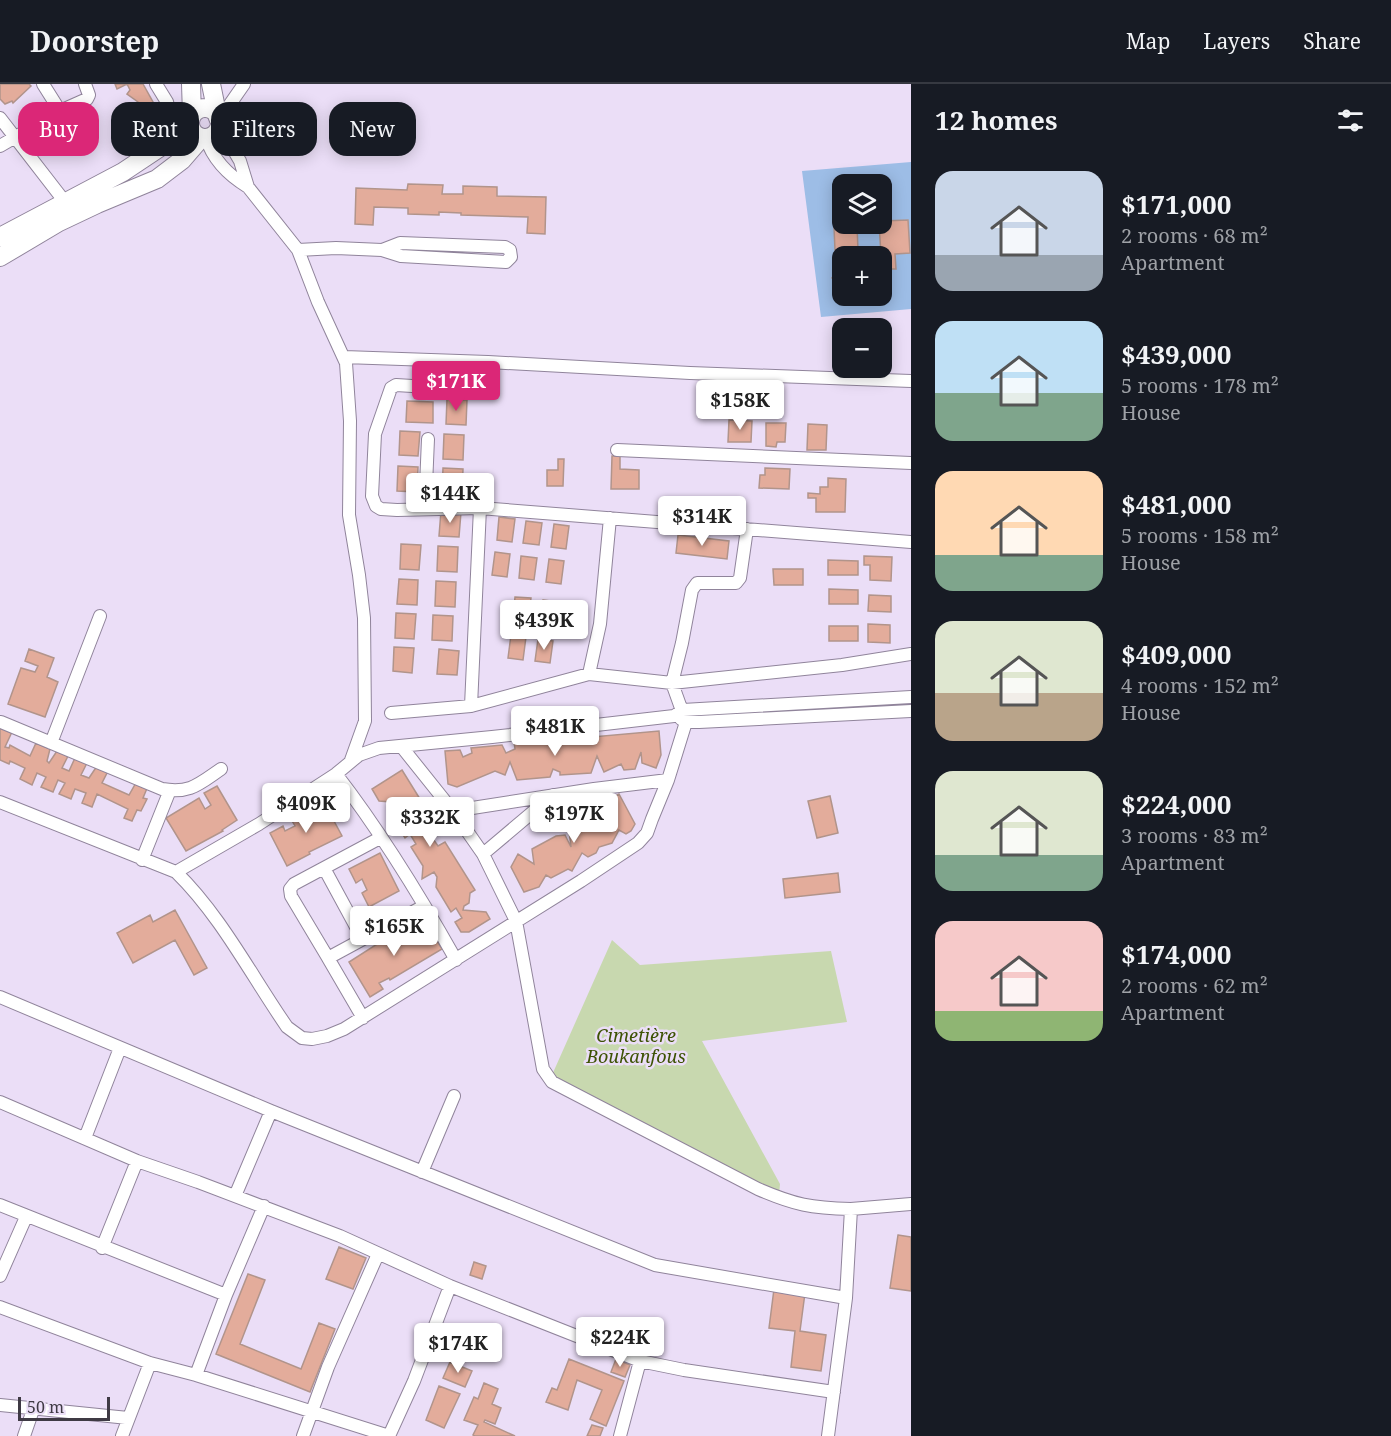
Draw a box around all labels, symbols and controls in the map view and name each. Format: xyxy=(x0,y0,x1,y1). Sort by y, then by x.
text: Doorstep xyxy=(30,22,159,60)
text: Map xyxy=(1126,27,1170,55)
text: Layers xyxy=(1203,27,1270,55)
text: Share xyxy=(1303,27,1361,55)
chip: Buy xyxy=(18,102,99,156)
chip: Rent xyxy=(111,102,199,156)
chip: Filters xyxy=(211,102,317,156)
chip: New xyxy=(329,102,416,156)
text: 12 homes xyxy=(935,102,1057,138)
icon: filters xyxy=(1334,104,1367,137)
map controls xyxy=(832,174,892,378)
button: layers xyxy=(832,174,892,234)
text: $171,000 xyxy=(1121,186,1231,222)
icon: home xyxy=(983,195,1055,267)
text: 2 rooms · 68 m² xyxy=(1121,222,1268,249)
button: + xyxy=(832,246,892,306)
text: Apartment xyxy=(1121,249,1225,276)
button: − xyxy=(832,318,892,378)
text: $439,000 xyxy=(1121,336,1231,372)
icon: home xyxy=(983,345,1055,417)
pin: $171K xyxy=(414,361,498,412)
text: $171K xyxy=(426,367,486,394)
text: 5 rooms · 178 m² xyxy=(1121,372,1279,399)
pin: $158K xyxy=(698,380,782,431)
text: $158K xyxy=(710,386,770,413)
text: House xyxy=(1121,399,1181,426)
pin: $144K xyxy=(408,473,492,524)
text: $144K xyxy=(420,479,480,506)
text: $481,000 xyxy=(1121,486,1231,522)
icon: home xyxy=(983,495,1055,567)
pin: $314K xyxy=(660,496,744,547)
text: $314K xyxy=(672,502,732,529)
text: 5 rooms · 158 m² xyxy=(1121,522,1279,549)
text: House xyxy=(1121,549,1181,576)
pin: $439K xyxy=(502,600,586,651)
text: $439K xyxy=(514,606,574,633)
text: $409,000 xyxy=(1121,636,1231,672)
icon: home xyxy=(983,645,1055,717)
text: 4 rooms · 152 m² xyxy=(1121,672,1279,699)
text: House xyxy=(1121,699,1181,726)
pin: $481K xyxy=(513,706,597,757)
text: $481K xyxy=(525,712,585,739)
pin: $409K xyxy=(264,783,348,834)
text: $224,000 xyxy=(1121,786,1231,822)
text: $409K xyxy=(276,789,336,816)
pin: $197K xyxy=(532,793,616,844)
icon: home xyxy=(983,795,1055,867)
pin: $332K xyxy=(388,797,472,848)
text: $197K xyxy=(544,799,604,826)
text: $332K xyxy=(400,803,460,830)
text: 3 rooms · 83 m² xyxy=(1121,822,1268,849)
text: Apartment xyxy=(1121,849,1225,876)
pin: $165K xyxy=(352,906,436,957)
text: $165K xyxy=(364,912,424,939)
text: $174,000 xyxy=(1121,936,1231,972)
icon: home xyxy=(983,945,1055,1017)
text: 2 rooms · 62 m² xyxy=(1121,972,1268,999)
text: Apartment xyxy=(1121,999,1225,1026)
park label: Cimetière Boukanfous xyxy=(585,1023,686,1068)
pin: $224K xyxy=(578,1317,662,1368)
pin: $174K xyxy=(416,1323,500,1374)
text: $224K xyxy=(590,1323,650,1350)
text: $174K xyxy=(428,1329,488,1356)
scale bar xyxy=(18,1394,110,1422)
text: 50 m xyxy=(27,1396,64,1418)

